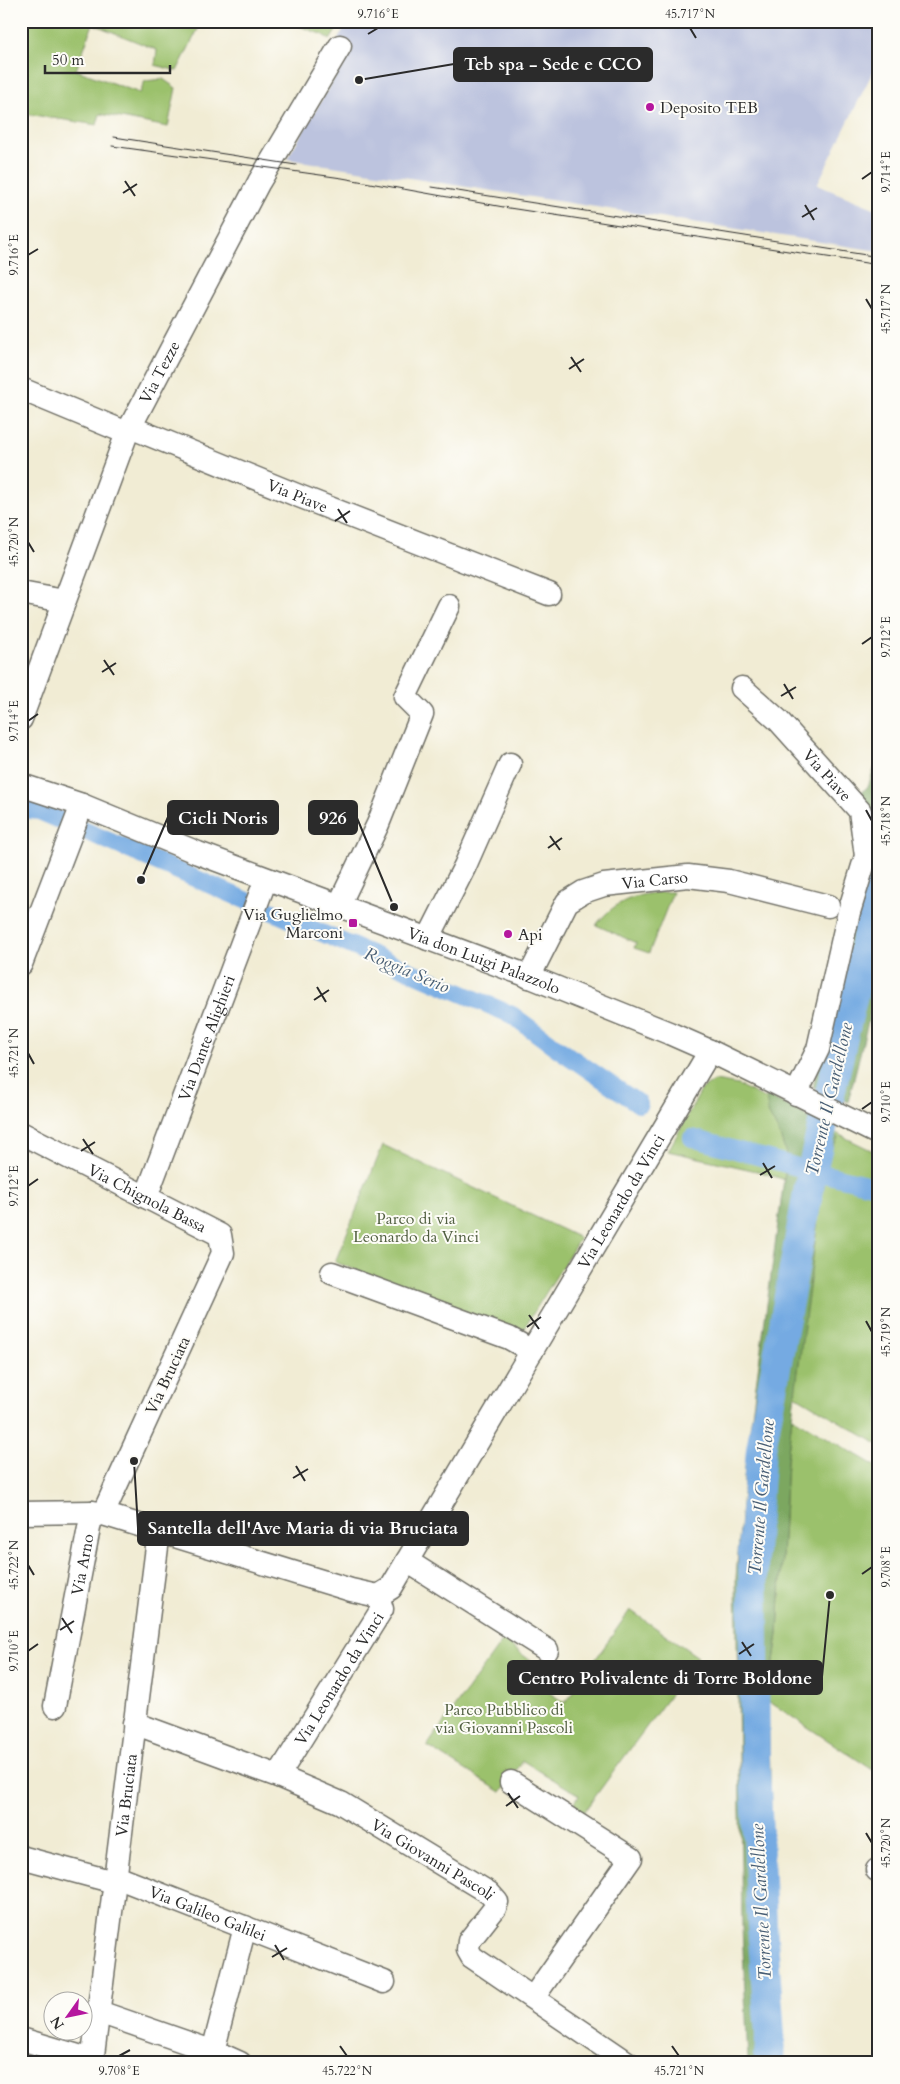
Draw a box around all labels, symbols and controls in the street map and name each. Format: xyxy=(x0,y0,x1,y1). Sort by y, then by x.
text: 9.716°E xyxy=(357,6,399,22)
text: 45.717°N xyxy=(665,6,716,22)
scale bar xyxy=(45,42,170,74)
callout: Teb spa - Sede e CCO xyxy=(454,48,652,81)
text: 50 m xyxy=(52,50,84,70)
text: Teb spa - Sede e CCO xyxy=(464,52,642,77)
place label: Deposito TEB xyxy=(660,97,758,119)
marker: Deposito TEB xyxy=(644,101,656,113)
text: 9.714°E xyxy=(878,151,894,193)
text: 9.716°E xyxy=(6,234,22,276)
text: 45.717°N xyxy=(878,283,894,334)
street label: Via Tezze xyxy=(134,337,186,408)
street label: Via Piave xyxy=(264,474,331,518)
text: 45.720°N xyxy=(6,516,22,567)
text: 9.712°E xyxy=(878,616,894,658)
text: 9.714°E xyxy=(6,700,22,742)
street label: Via Piave xyxy=(797,744,856,807)
text: 45.718°N xyxy=(878,795,894,846)
callout: Cicli Noris xyxy=(168,801,278,834)
callout: 926 xyxy=(309,801,357,834)
text: Cicli Noris xyxy=(178,806,268,831)
text: 926 xyxy=(319,806,347,831)
street label: Via Carso xyxy=(621,866,689,895)
place label: Via Guglielmo Marconi xyxy=(243,904,344,944)
marker: Via Guglielmo Marconi xyxy=(347,917,359,929)
street label: Via don Luigi Palazzolo xyxy=(404,922,564,1000)
place label: Api xyxy=(518,924,543,946)
marker: Api xyxy=(502,928,514,940)
water label: Roggia Serio xyxy=(360,941,453,1000)
street label: Via Dante Alighieri xyxy=(173,972,241,1104)
water label: Torrente Il Gardellone xyxy=(800,1019,859,1178)
text: 45.721°N xyxy=(6,1027,22,1078)
text: 9.710°E xyxy=(878,1081,894,1123)
street label: Via Leonardo da Vinci xyxy=(573,1130,670,1273)
street label: Via Chignola Bassa xyxy=(84,1159,210,1238)
text: 9.712°E xyxy=(6,1165,22,1207)
park label: Parco di via Leonardo da Vinci xyxy=(353,1208,479,1248)
text: 45.719°N xyxy=(878,1306,894,1357)
street label: Via Bruciata xyxy=(140,1333,196,1418)
water label: Torrente Il Gardellone xyxy=(742,1417,781,1576)
callout: Santella dell'Ave Maria di via Bruciata xyxy=(138,1512,468,1545)
text: Santella dell'Ave Maria di via Bruciata xyxy=(148,1516,458,1541)
street label: Via Arno xyxy=(66,1532,100,1597)
text: 45.722°N xyxy=(6,1539,22,1590)
text: 9.708°E xyxy=(878,1546,894,1588)
street label: Via Leonardo da Vinci xyxy=(290,1608,390,1750)
text: 9.710°E xyxy=(6,1630,22,1672)
callout: Centro Polivalente di Torre Boldone xyxy=(508,1661,822,1694)
text: Centro Polivalente di Torre Boldone xyxy=(518,1666,812,1691)
park label: Parco Pubblico di via Giovanni Pascoli xyxy=(435,1699,573,1739)
street label: Via Bruciata xyxy=(111,1752,143,1838)
street label: Via Giovanni Pascoli xyxy=(367,1814,501,1906)
text: 45.720°N xyxy=(878,1817,894,1868)
water label: Torrente Il Gardellone xyxy=(745,1822,778,1981)
street label: Via Galileo Galilei xyxy=(146,1881,270,1947)
north arrow xyxy=(42,1992,92,2042)
text: N xyxy=(46,2013,69,2033)
text: 9.708°E xyxy=(98,2063,140,2079)
text: 45.722°N xyxy=(322,2063,373,2079)
text: 45.721°N xyxy=(654,2063,705,2079)

